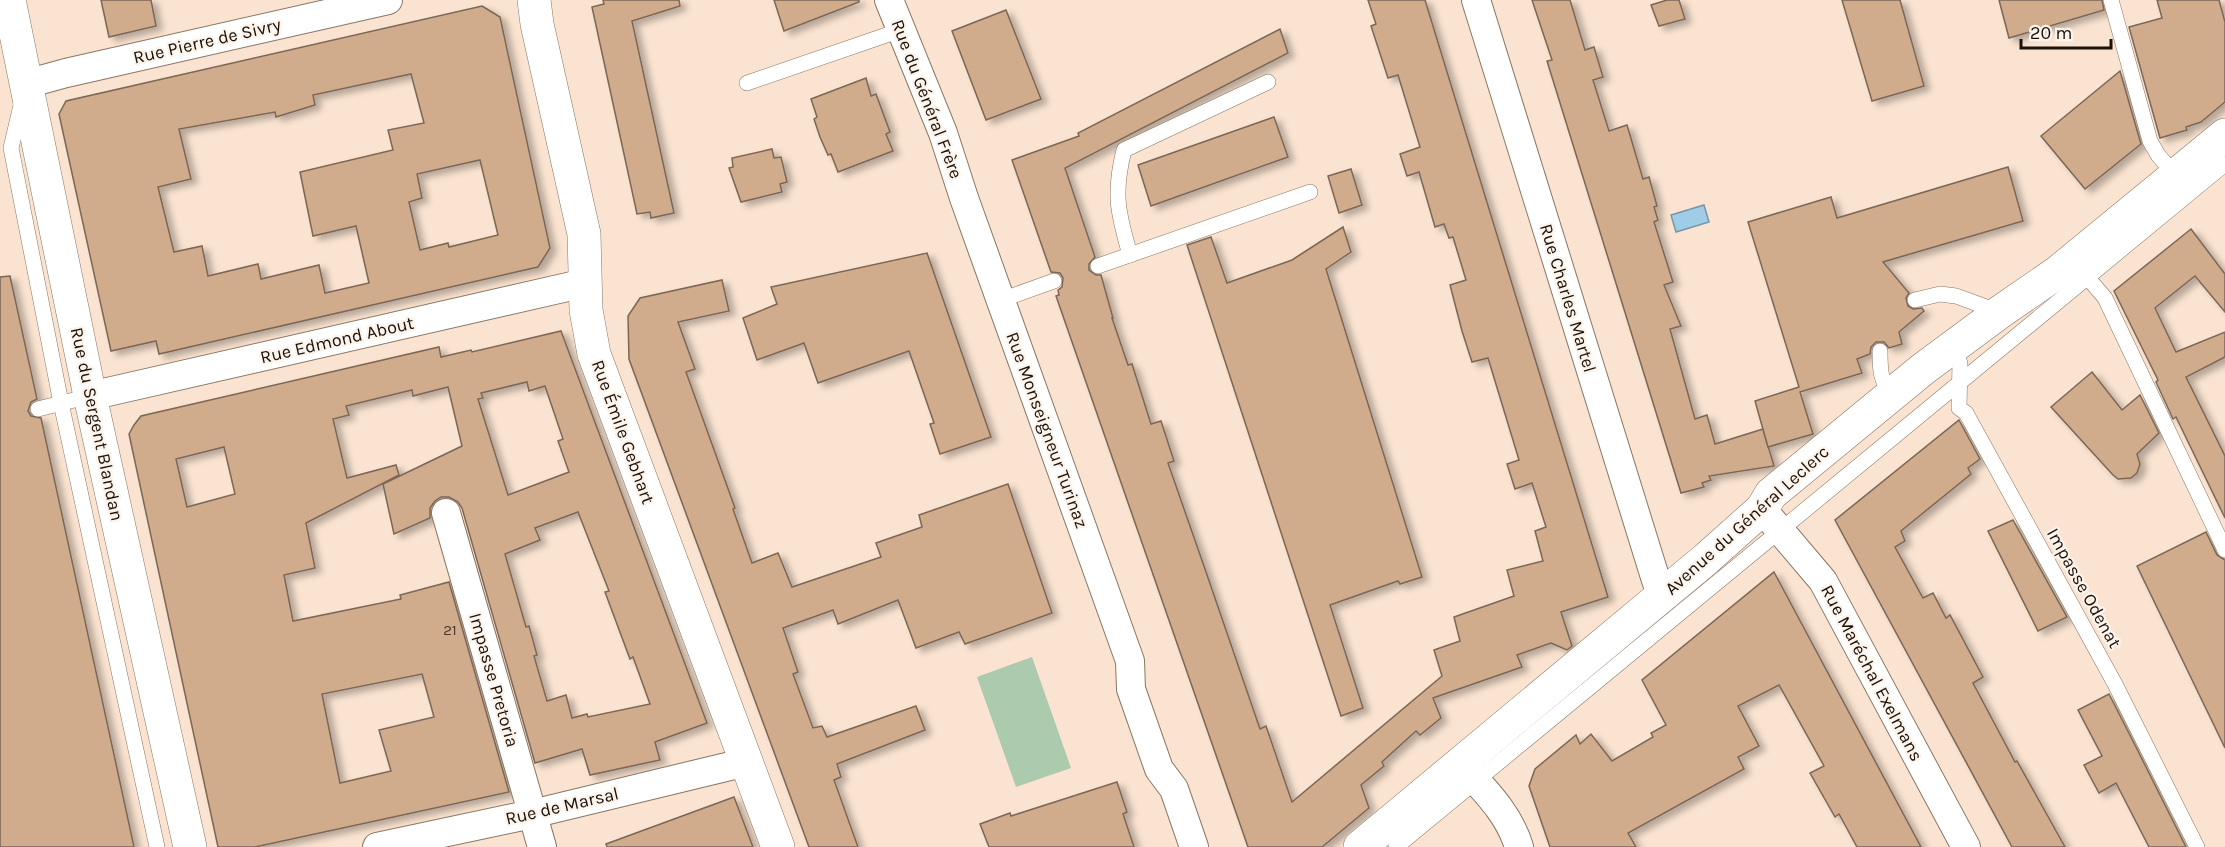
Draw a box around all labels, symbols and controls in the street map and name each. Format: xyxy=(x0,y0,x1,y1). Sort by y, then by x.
scale bar xyxy=(2021,12,2111,50)
street label: Rue Pierre de Sivry xyxy=(131,13,284,69)
street label: Rue du Général Frère xyxy=(886,16,968,182)
text: 20 m xyxy=(2030,22,2072,44)
street label: Rue Charles Martel xyxy=(1535,221,1601,375)
street label: Rue Edmond About xyxy=(258,312,416,368)
street label: Rue du Sergent Blandan xyxy=(66,325,128,523)
street label: Rue Monseigneur Turinaz xyxy=(1001,329,1093,531)
street label: Rue Émile Gebhart xyxy=(587,357,660,507)
street label: Avenue du Général Leclerc xyxy=(1660,441,1834,599)
street label: Impasse Odenat xyxy=(2042,524,2126,652)
street label: Rue Maréchal Exelmans xyxy=(1816,581,1928,765)
street label: Impasse Pretoria xyxy=(464,610,524,750)
house number: 21 xyxy=(443,621,457,639)
street label: Rue de Marsal xyxy=(503,782,621,830)

